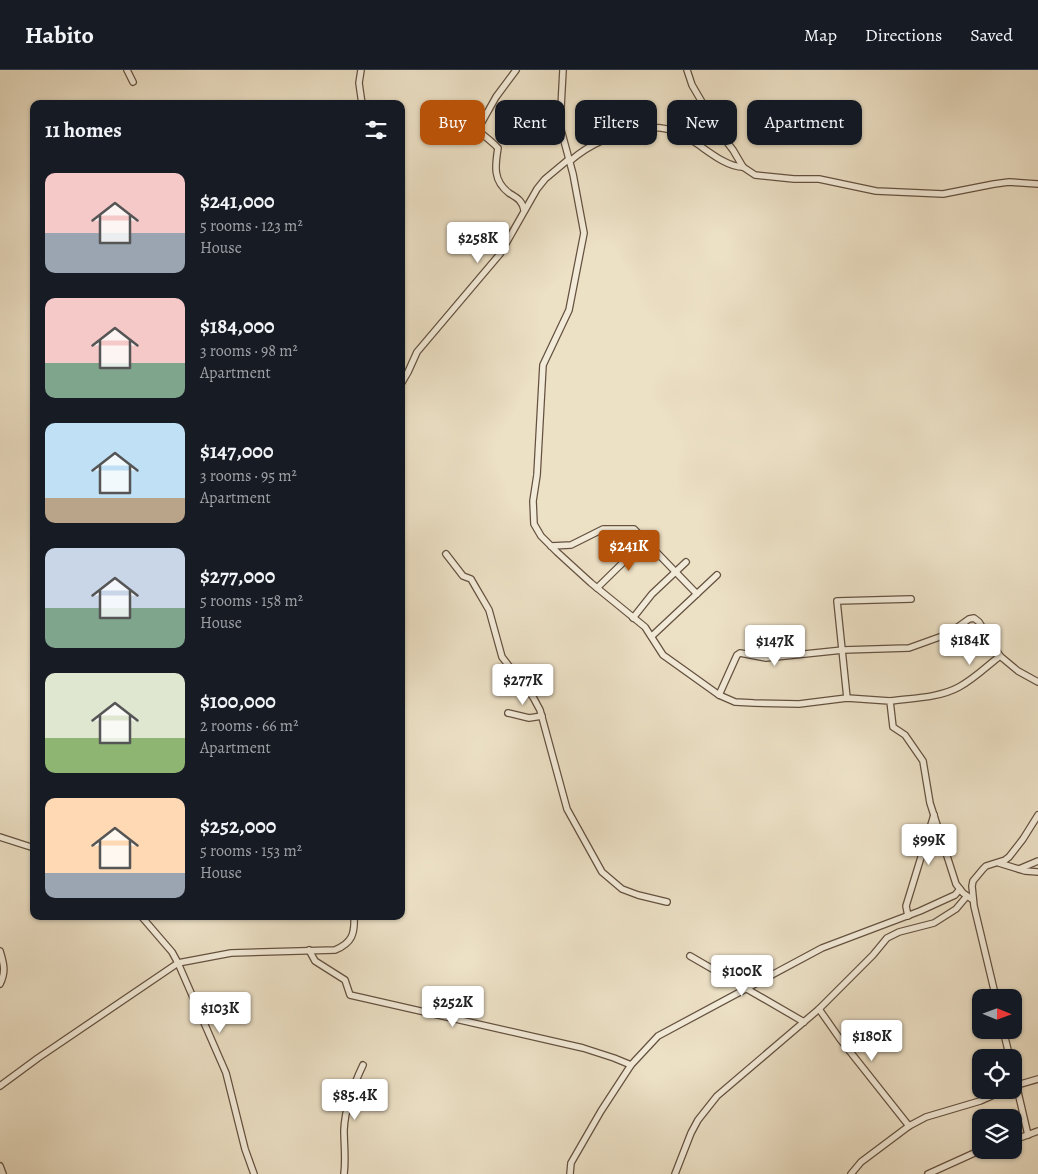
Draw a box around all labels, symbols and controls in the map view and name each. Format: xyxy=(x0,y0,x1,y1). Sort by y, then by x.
text: Habito xyxy=(25,19,94,51)
text: Map xyxy=(804,23,837,47)
text: Directions xyxy=(865,23,942,47)
text: Saved xyxy=(970,23,1013,47)
chip: Buy xyxy=(420,100,485,145)
chip: Rent xyxy=(495,100,565,145)
chip: Filters xyxy=(575,100,657,145)
chip: New xyxy=(667,100,737,145)
chip: Apartment xyxy=(747,100,862,145)
text: 11 homes xyxy=(45,116,122,144)
icon: filters xyxy=(362,116,390,144)
text: $241,000 xyxy=(200,187,275,215)
icon: home xyxy=(85,193,145,253)
text: 5 rooms · 123 m² xyxy=(200,215,303,237)
pin: $258K xyxy=(443,222,513,264)
text: $258K xyxy=(458,227,498,249)
text: House xyxy=(200,237,242,259)
text: $184,000 xyxy=(200,312,275,340)
icon: home xyxy=(85,318,145,378)
text: 3 rooms · 98 m² xyxy=(200,340,298,362)
text: Apartment xyxy=(200,362,271,384)
text: $147,000 xyxy=(200,437,273,465)
icon: home xyxy=(85,443,145,503)
text: 3 rooms · 95 m² xyxy=(200,465,297,487)
text: Apartment xyxy=(200,487,271,509)
pin: $241K xyxy=(594,530,664,572)
text: $241K xyxy=(610,535,648,557)
text: $277,000 xyxy=(200,562,275,590)
icon: home xyxy=(85,568,145,628)
text: 5 rooms · 158 m² xyxy=(200,590,303,612)
text: House xyxy=(200,612,242,634)
pin: $147K xyxy=(740,624,810,667)
pin: $184K xyxy=(935,624,1005,666)
text: $184K xyxy=(951,629,989,651)
text: $147K xyxy=(756,630,794,652)
pin: $277K xyxy=(488,664,558,706)
text: $277K xyxy=(503,669,543,691)
text: $100,000 xyxy=(200,687,276,715)
icon: home xyxy=(85,693,145,753)
text: 2 rooms · 66 m² xyxy=(200,715,298,737)
text: Apartment xyxy=(200,737,271,759)
text: $252,000 xyxy=(200,812,276,840)
icon: home xyxy=(85,818,145,878)
pin: $99K xyxy=(899,824,959,866)
text: $99K xyxy=(913,829,945,851)
text: 5 rooms · 153 m² xyxy=(200,840,302,862)
text: House xyxy=(200,862,242,884)
pin: $100K xyxy=(707,954,777,997)
text: $100K xyxy=(722,960,762,982)
pin: $252K xyxy=(418,986,488,1028)
north arrow xyxy=(972,989,1022,1039)
map controls xyxy=(972,989,1022,1159)
text: $252K xyxy=(433,991,473,1013)
pin: $103K xyxy=(185,992,255,1034)
text: $103K xyxy=(201,997,239,1019)
pin: $180K xyxy=(837,1020,907,1062)
text: $180K xyxy=(852,1025,892,1047)
button: locate xyxy=(972,1049,1022,1099)
pin: $85.4K xyxy=(314,1078,396,1121)
text: $85.4K xyxy=(333,1084,377,1106)
button: layers xyxy=(972,1109,1022,1159)

